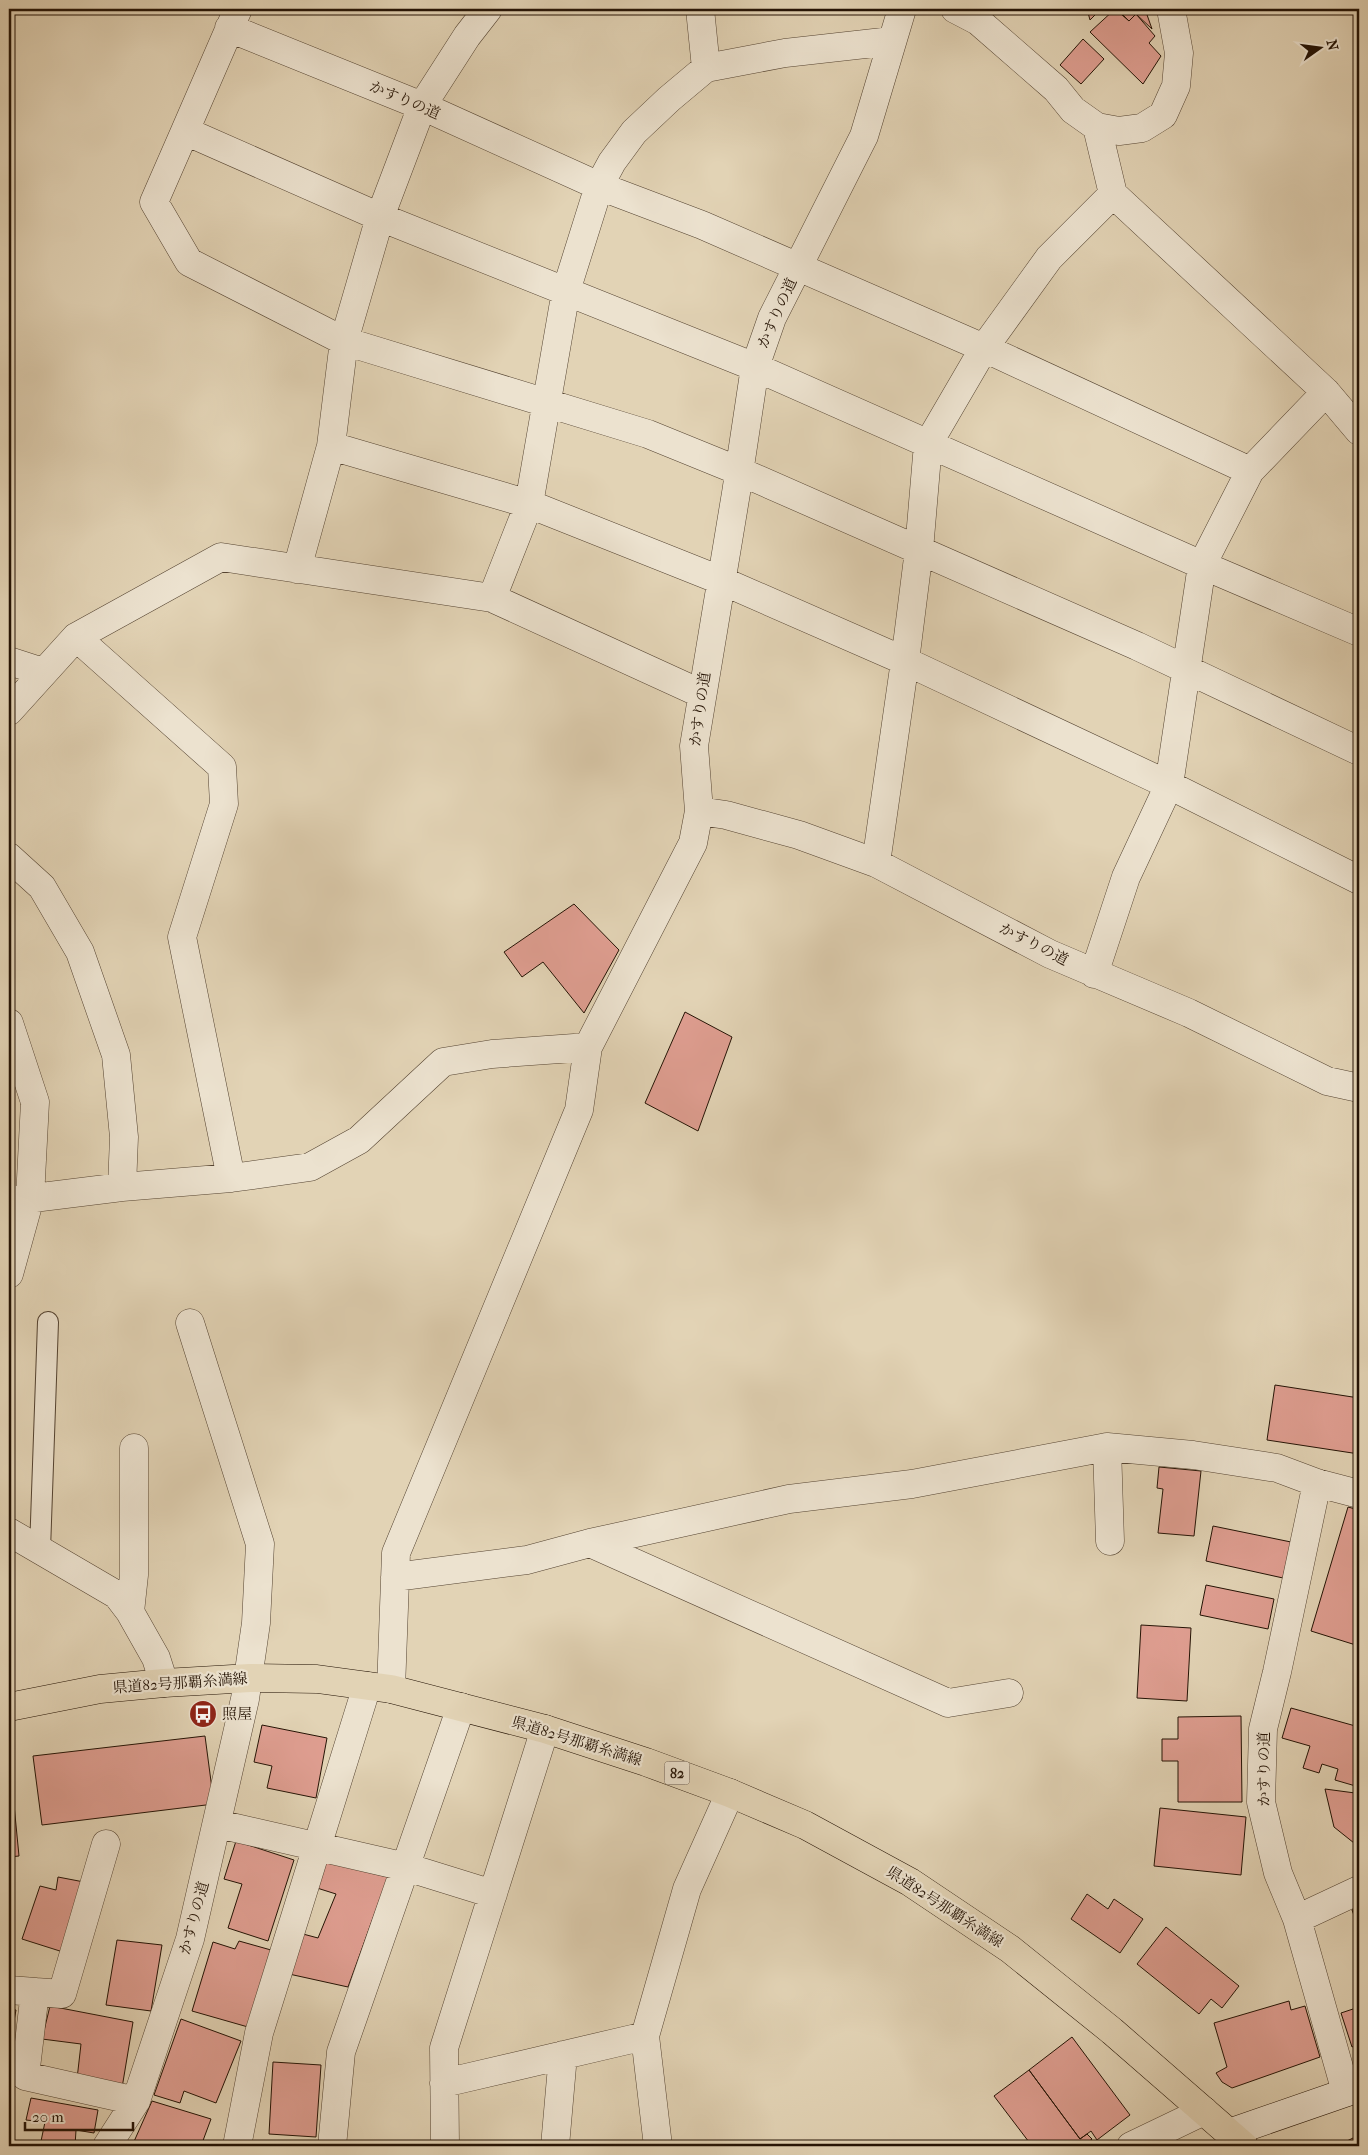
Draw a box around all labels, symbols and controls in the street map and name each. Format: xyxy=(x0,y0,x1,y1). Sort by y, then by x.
north arrow xyxy=(1296,22,1346,72)
text: N xyxy=(1323,38,1342,53)
street label: かすりの道 xyxy=(367,77,443,123)
street label: かすりの道 xyxy=(754,275,800,351)
street label: かすりの道 xyxy=(686,671,714,747)
street label: かすりの道 xyxy=(996,919,1072,969)
street label: 県道82号那覇糸満線 xyxy=(112,1669,248,1697)
bus stop icon: 照屋 xyxy=(188,1699,218,1729)
place label: 照屋 xyxy=(222,1705,252,1723)
street label: 県道82号那覇糸満線 xyxy=(510,1713,644,1769)
street label: かすりの道 xyxy=(1255,1731,1273,1807)
road number: 82 xyxy=(664,1762,690,1785)
street label: 県道82号那覇糸満線 xyxy=(883,1863,1007,1951)
street label: かすりの道 xyxy=(176,1879,212,1957)
scale bar xyxy=(25,2100,132,2132)
text: 20 m xyxy=(32,2108,64,2126)

